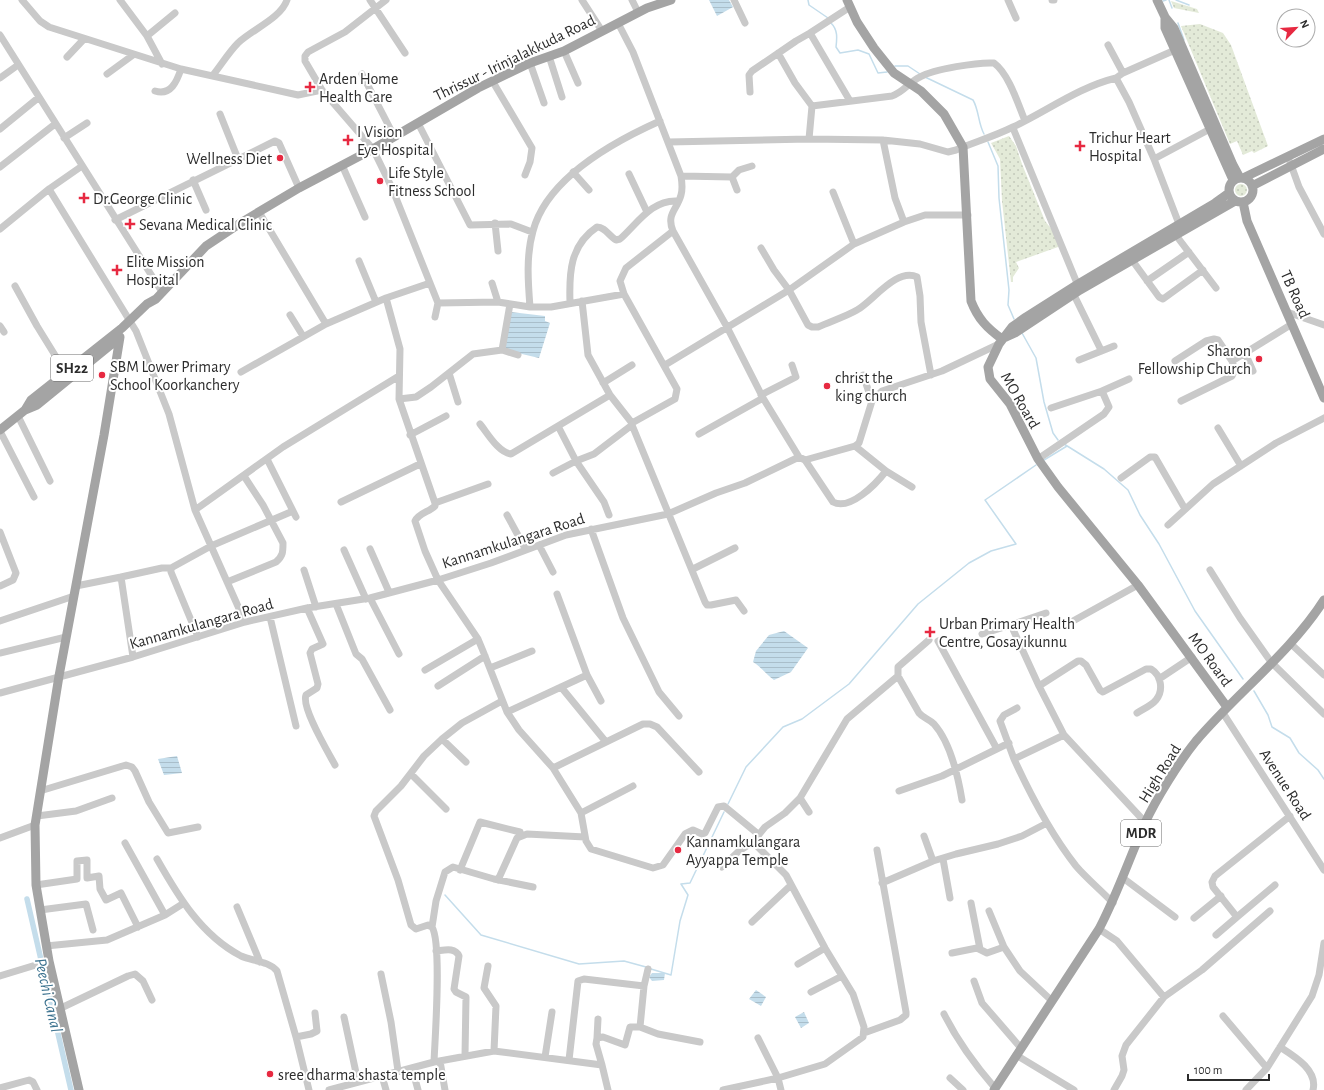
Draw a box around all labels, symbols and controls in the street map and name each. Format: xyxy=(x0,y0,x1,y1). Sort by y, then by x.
north arrow xyxy=(1276,8,1316,48)
street label: Thrissur - Irinjalakkuda Road xyxy=(431,12,598,105)
text: N xyxy=(1298,18,1311,30)
place label: Arden Home Health Care xyxy=(319,71,398,105)
marker: Arden Home Health Care xyxy=(304,81,316,93)
place label: I Vision Eye Hospital xyxy=(357,124,434,159)
place label: Trichur Heart Hospital xyxy=(1089,130,1171,164)
marker: I Vision Eye Hospital xyxy=(342,134,354,146)
marker: Trichur Heart Hospital xyxy=(1074,140,1086,152)
place label: Wellness Diet xyxy=(186,151,272,167)
marker: Wellness Diet xyxy=(275,153,285,163)
place label: Life Style Fitness School xyxy=(388,165,475,199)
marker: Life Style Fitness School xyxy=(375,176,385,186)
place label: Dr.George Clinic xyxy=(93,191,192,207)
marker: Dr.George Clinic xyxy=(78,192,90,204)
place label: Sevana Medical Clinic xyxy=(139,217,272,233)
marker: Sevana Medical Clinic xyxy=(124,218,136,230)
place label: Elite Mission Hospital xyxy=(126,254,205,288)
marker: Elite Mission Hospital xyxy=(111,264,123,276)
street label: TB Road xyxy=(1277,268,1313,321)
place label: Sharon Fellowship Church xyxy=(1138,343,1251,377)
marker: Sharon Fellowship Church xyxy=(1254,354,1264,364)
road number: SH22 xyxy=(51,355,93,381)
place label: SBM Lower Primary School Koorkanchery xyxy=(110,359,240,394)
marker: SBM Lower Primary School Koorkanchery xyxy=(97,370,107,380)
place label: christ the king church xyxy=(835,370,907,404)
street label: MO Roard xyxy=(998,370,1043,431)
marker: christ the king church xyxy=(822,381,832,391)
street label: Kannamkulangara Road xyxy=(440,510,587,572)
street label: Kannamkulangara Road xyxy=(128,596,275,652)
place label: Urban Primary Health Centre, Gosayikunnu xyxy=(939,616,1075,651)
marker: Urban Primary Health Centre, Gosayikunnu xyxy=(924,626,936,638)
street label: MO Roard xyxy=(1185,630,1235,689)
street label: High Road xyxy=(1136,742,1184,806)
street label: Avenue Road xyxy=(1256,746,1314,823)
road number: MDR xyxy=(1121,820,1161,846)
place label: Kannamkulangara Ayyappa Temple xyxy=(686,834,800,869)
marker: Kannamkulangara Ayyappa Temple xyxy=(673,845,683,855)
water label: Peechi Canal xyxy=(32,956,65,1034)
scale bar xyxy=(1188,1056,1269,1082)
text: 100 m xyxy=(1194,1064,1222,1076)
place label: sree dharma shasta temple xyxy=(278,1067,446,1083)
marker: sree dharma shasta temple xyxy=(265,1069,275,1079)

